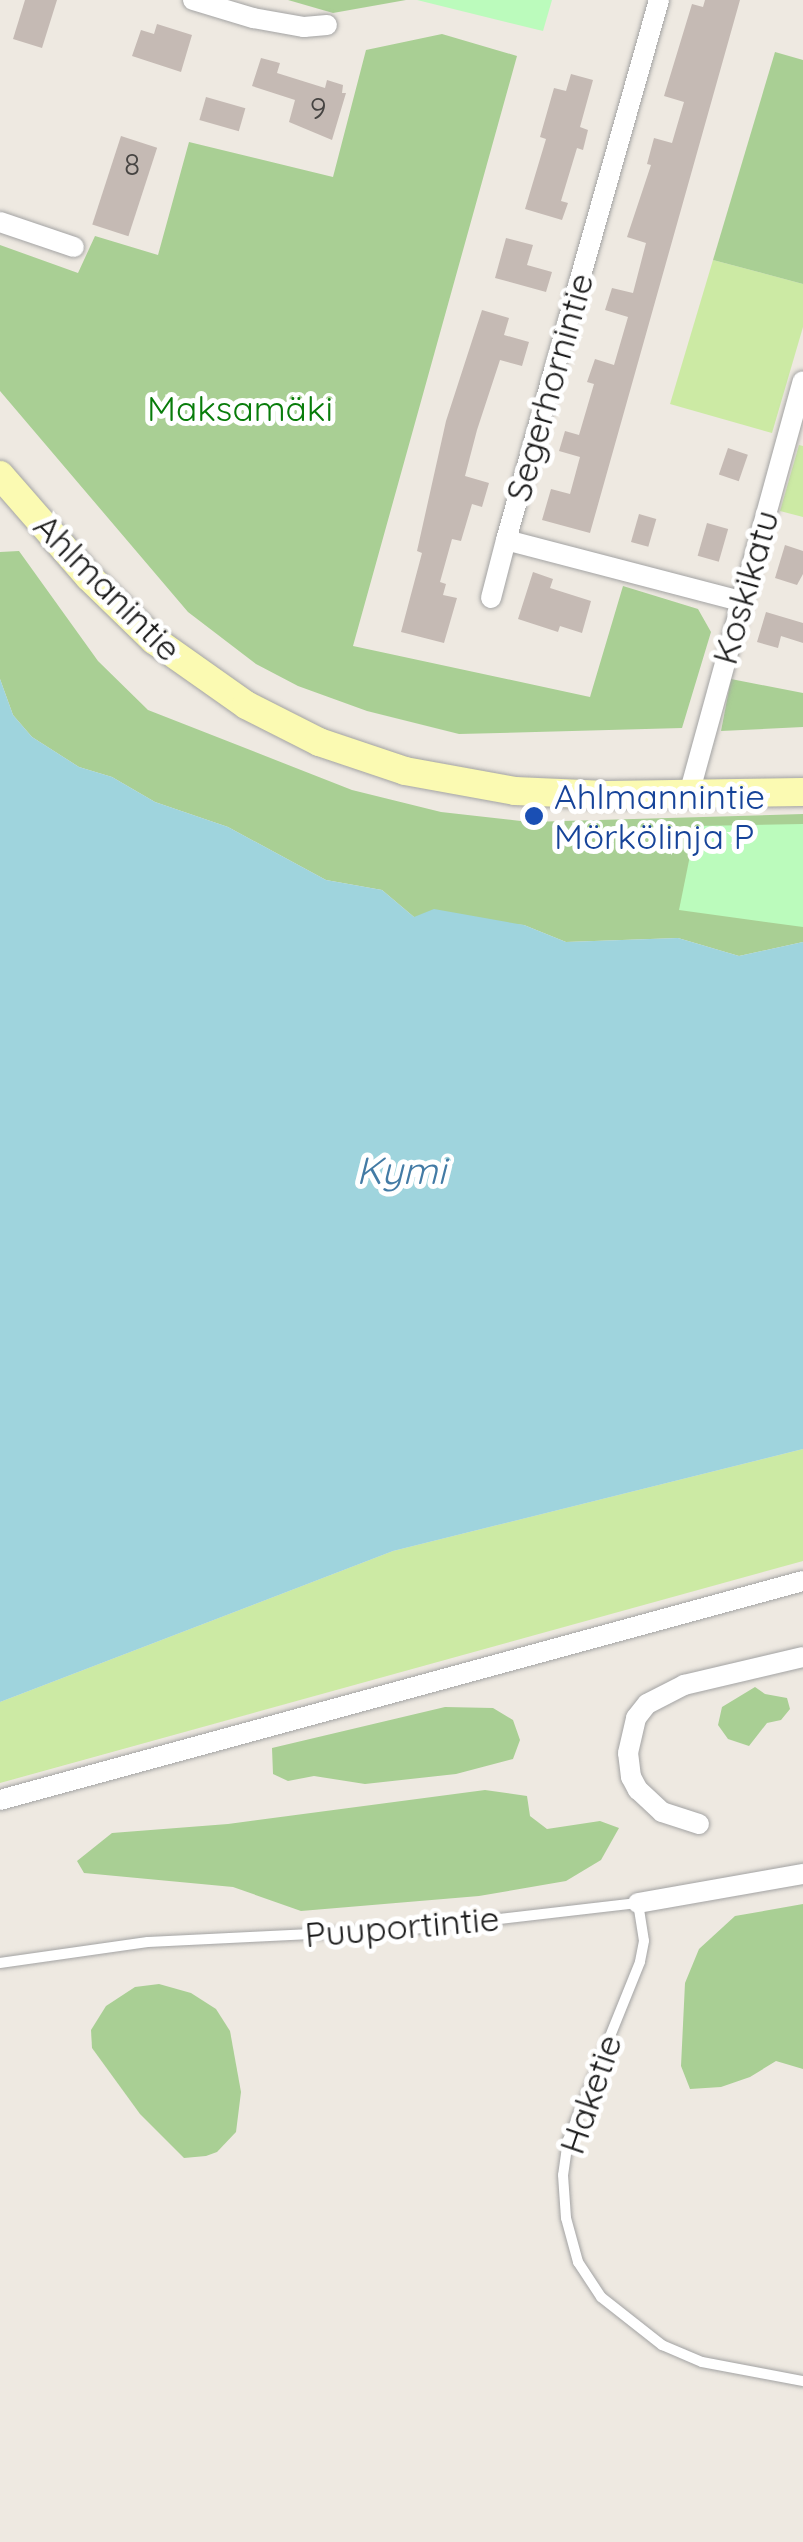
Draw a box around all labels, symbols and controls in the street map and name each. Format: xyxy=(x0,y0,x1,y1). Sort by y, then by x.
house number: 9 xyxy=(310,90,326,126)
house number: 8 xyxy=(124,146,140,182)
street label: Segerhornintie xyxy=(496,268,602,506)
park label: Maksamäki xyxy=(147,387,333,429)
street label: Ahlmanintie xyxy=(26,505,190,669)
street label: Koskikatu xyxy=(703,505,787,669)
place label: Ahlmannintie Mörkölinja P xyxy=(554,775,765,857)
marker: Ahlmannintie Mörkölinja P xyxy=(523,805,545,827)
water label: Kymi xyxy=(356,1148,446,1194)
street label: Puuportintie xyxy=(303,1897,501,1955)
street label: Haketie xyxy=(550,2029,630,2159)

